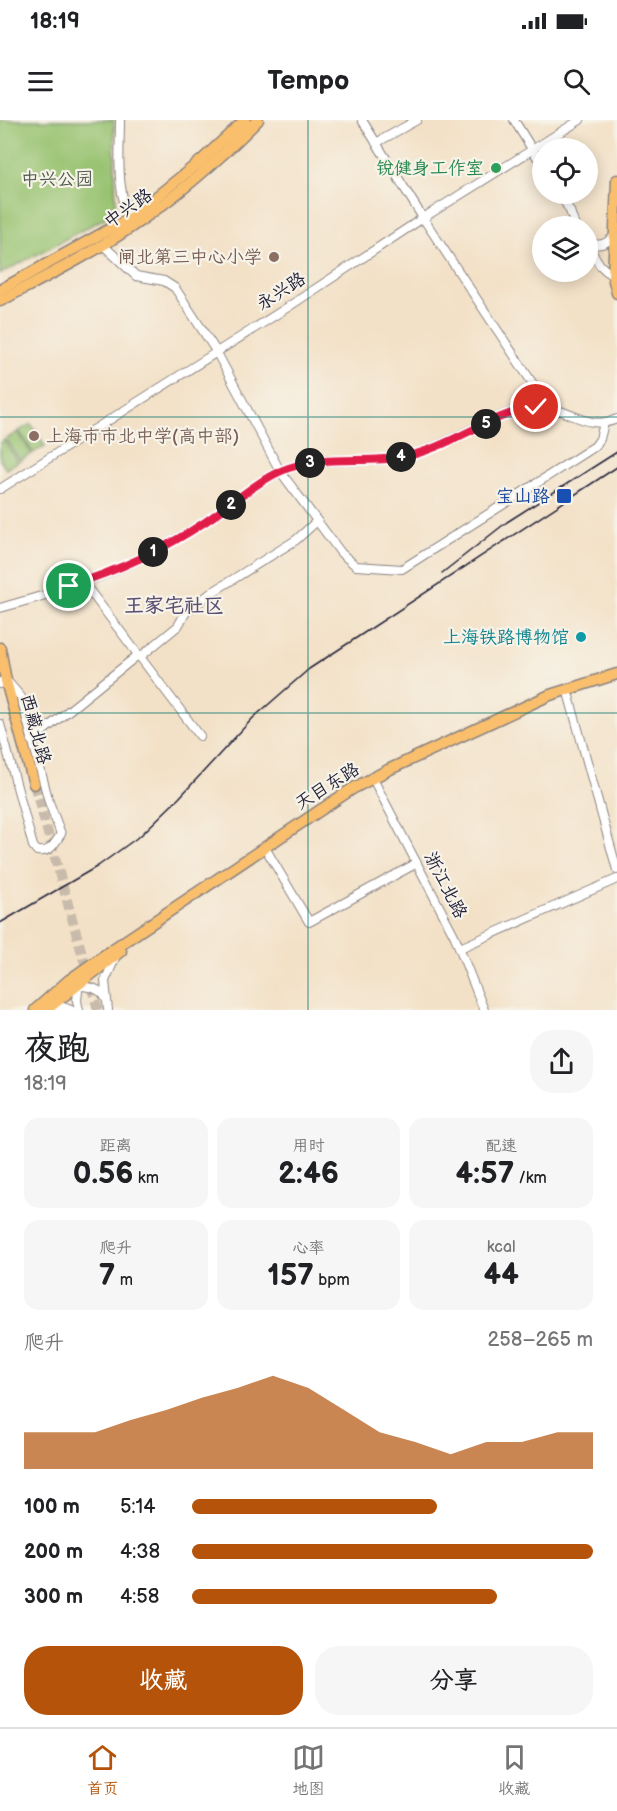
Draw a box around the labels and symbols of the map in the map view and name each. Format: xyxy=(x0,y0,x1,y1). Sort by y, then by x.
place label: 锐健身工作室 xyxy=(376,158,484,179)
marker: 锐健身工作室 xyxy=(489,161,503,175)
park label: 中兴公园 xyxy=(21,169,93,190)
street label: 中兴路 xyxy=(100,184,156,232)
place label: 闸北第三中心小学 xyxy=(118,247,262,268)
marker: 闸北第三中心小学 xyxy=(267,250,281,264)
street label: 永兴路 xyxy=(253,268,310,315)
pin xyxy=(510,381,561,432)
pin: 5 xyxy=(471,409,501,439)
place label: 上海市市北中学(高中部) xyxy=(46,426,239,447)
marker: 上海市市北中学(高中部) xyxy=(27,429,41,443)
pin: 4 xyxy=(386,442,416,472)
pin: 3 xyxy=(295,448,325,478)
place label: 宝山路 xyxy=(496,486,550,507)
marker: 宝山路 xyxy=(555,487,573,505)
pin: 2 xyxy=(216,490,246,520)
pin: 1 xyxy=(138,537,168,567)
pin xyxy=(43,560,94,611)
district label: 王家宅社区 xyxy=(124,594,224,618)
place label: 上海铁路博物馆 xyxy=(443,627,569,648)
marker: 上海铁路博物馆 xyxy=(574,630,588,644)
street label: 西藏北路 xyxy=(16,692,55,767)
street label: 天目东路 xyxy=(291,758,363,814)
street label: 浙江北路 xyxy=(420,848,471,922)

